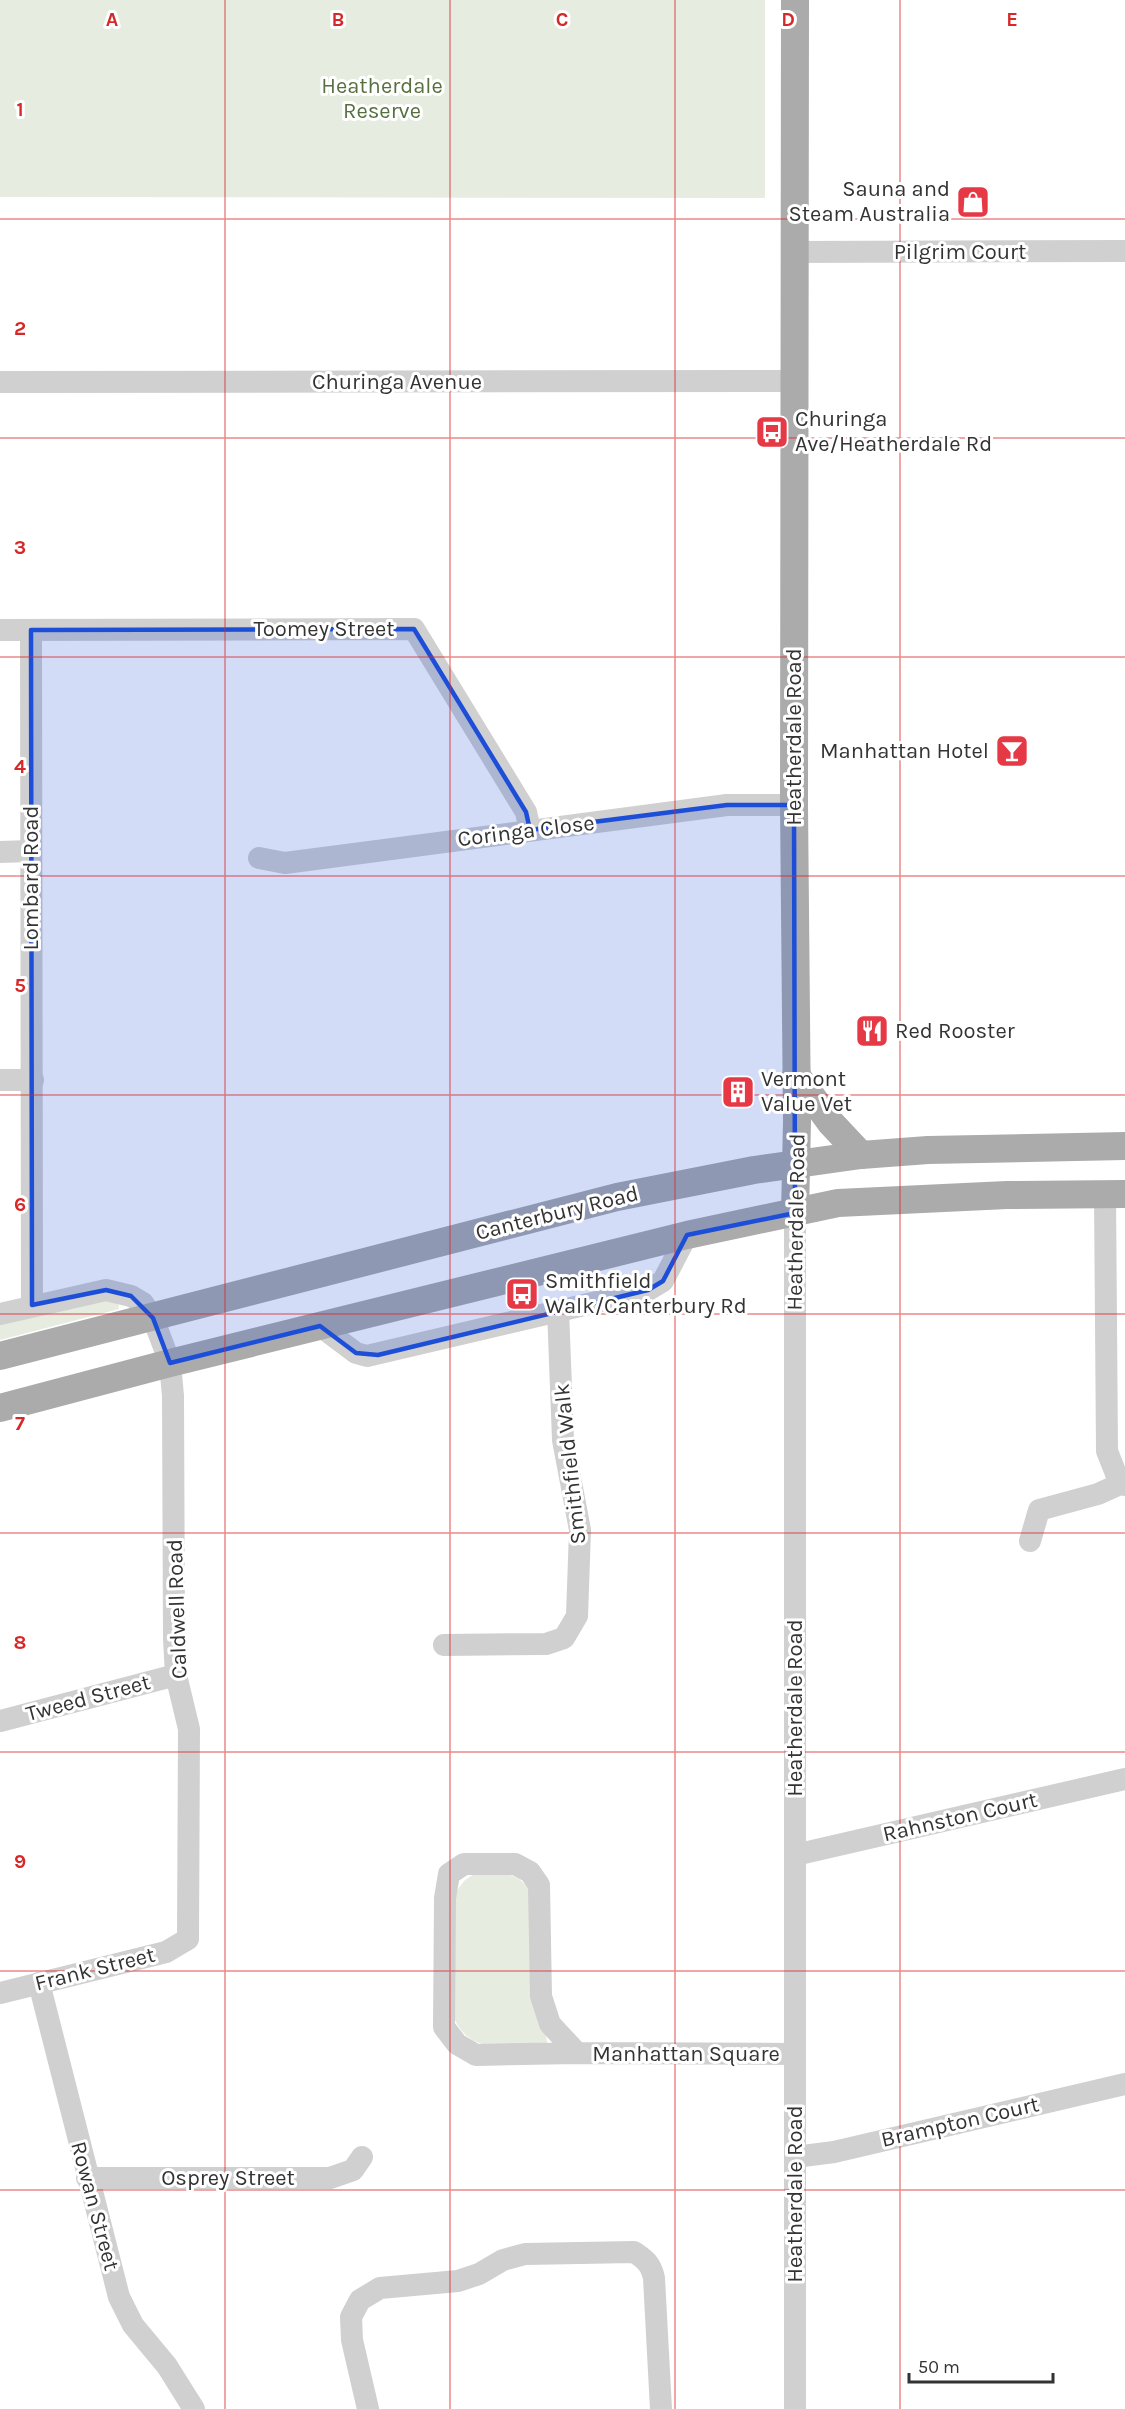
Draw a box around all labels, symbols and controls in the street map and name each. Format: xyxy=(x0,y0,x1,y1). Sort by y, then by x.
text: A xyxy=(106,8,119,31)
text: B xyxy=(332,8,344,31)
text: C xyxy=(556,8,568,31)
text: D xyxy=(781,8,795,31)
text: E xyxy=(1006,8,1018,31)
park label: Heatherdale Reserve xyxy=(321,73,443,124)
text: 1 xyxy=(16,98,24,121)
place label: Sauna and Steam Australia xyxy=(789,176,950,227)
shop icon: Sauna and Steam Australia xyxy=(955,184,991,220)
street label: Pilgrim Court xyxy=(894,239,1026,265)
text: 2 xyxy=(14,317,26,340)
street label: Churinga Avenue xyxy=(312,369,482,395)
place label: Churinga Ave/Heatherdale Rd xyxy=(795,406,992,457)
bus stop icon: Churinga Ave/Heatherdale Rd xyxy=(754,414,790,450)
text: 3 xyxy=(14,536,26,559)
street label: Toomey Street xyxy=(253,616,395,642)
street label: Heatherdale Road xyxy=(781,648,807,826)
bar icon: Manhattan Hotel xyxy=(994,733,1030,769)
place label: Manhattan Hotel xyxy=(820,738,989,764)
text: 4 xyxy=(14,755,26,778)
street label: Lombard Road xyxy=(18,806,44,950)
street label: Coringa Close xyxy=(456,810,596,852)
text: 5 xyxy=(14,974,26,997)
restaurant icon: Red Rooster xyxy=(854,1013,890,1049)
place label: Red Rooster xyxy=(895,1018,1015,1044)
place label: Vermont Value Vet xyxy=(761,1066,852,1117)
building icon: Vermont Value Vet xyxy=(720,1074,756,1110)
street label: Heatherdale Road xyxy=(781,1133,811,1311)
street label: Canterbury Road xyxy=(473,1180,641,1246)
text: 6 xyxy=(14,1193,26,1216)
place label: Smithfield Walk/Canterbury Rd xyxy=(545,1268,747,1319)
bus stop icon: Smithfield Walk/Canterbury Rd xyxy=(504,1276,540,1312)
street label: Smithfield Walk xyxy=(549,1382,591,1546)
text: 7 xyxy=(15,1412,25,1435)
street label: Caldwell Road xyxy=(162,1538,192,1680)
street label: Heatherdale Road xyxy=(782,1619,808,1797)
text: 8 xyxy=(14,1631,26,1654)
street label: Tweed Street xyxy=(23,1669,153,1727)
street label: Rahnston Court xyxy=(880,1787,1040,1847)
text: 9 xyxy=(14,1850,26,1873)
street label: Frank Street xyxy=(32,1942,158,1996)
street label: Manhattan Square xyxy=(592,2041,780,2067)
street label: Brampton Court xyxy=(879,2091,1041,2153)
street label: Heatherdale Road xyxy=(782,2105,808,2283)
street label: Rowan Street xyxy=(65,2139,125,2273)
street label: Osprey Street xyxy=(161,2165,295,2191)
scale bar xyxy=(909,2346,1053,2384)
text: 50 m xyxy=(918,2356,960,2378)

